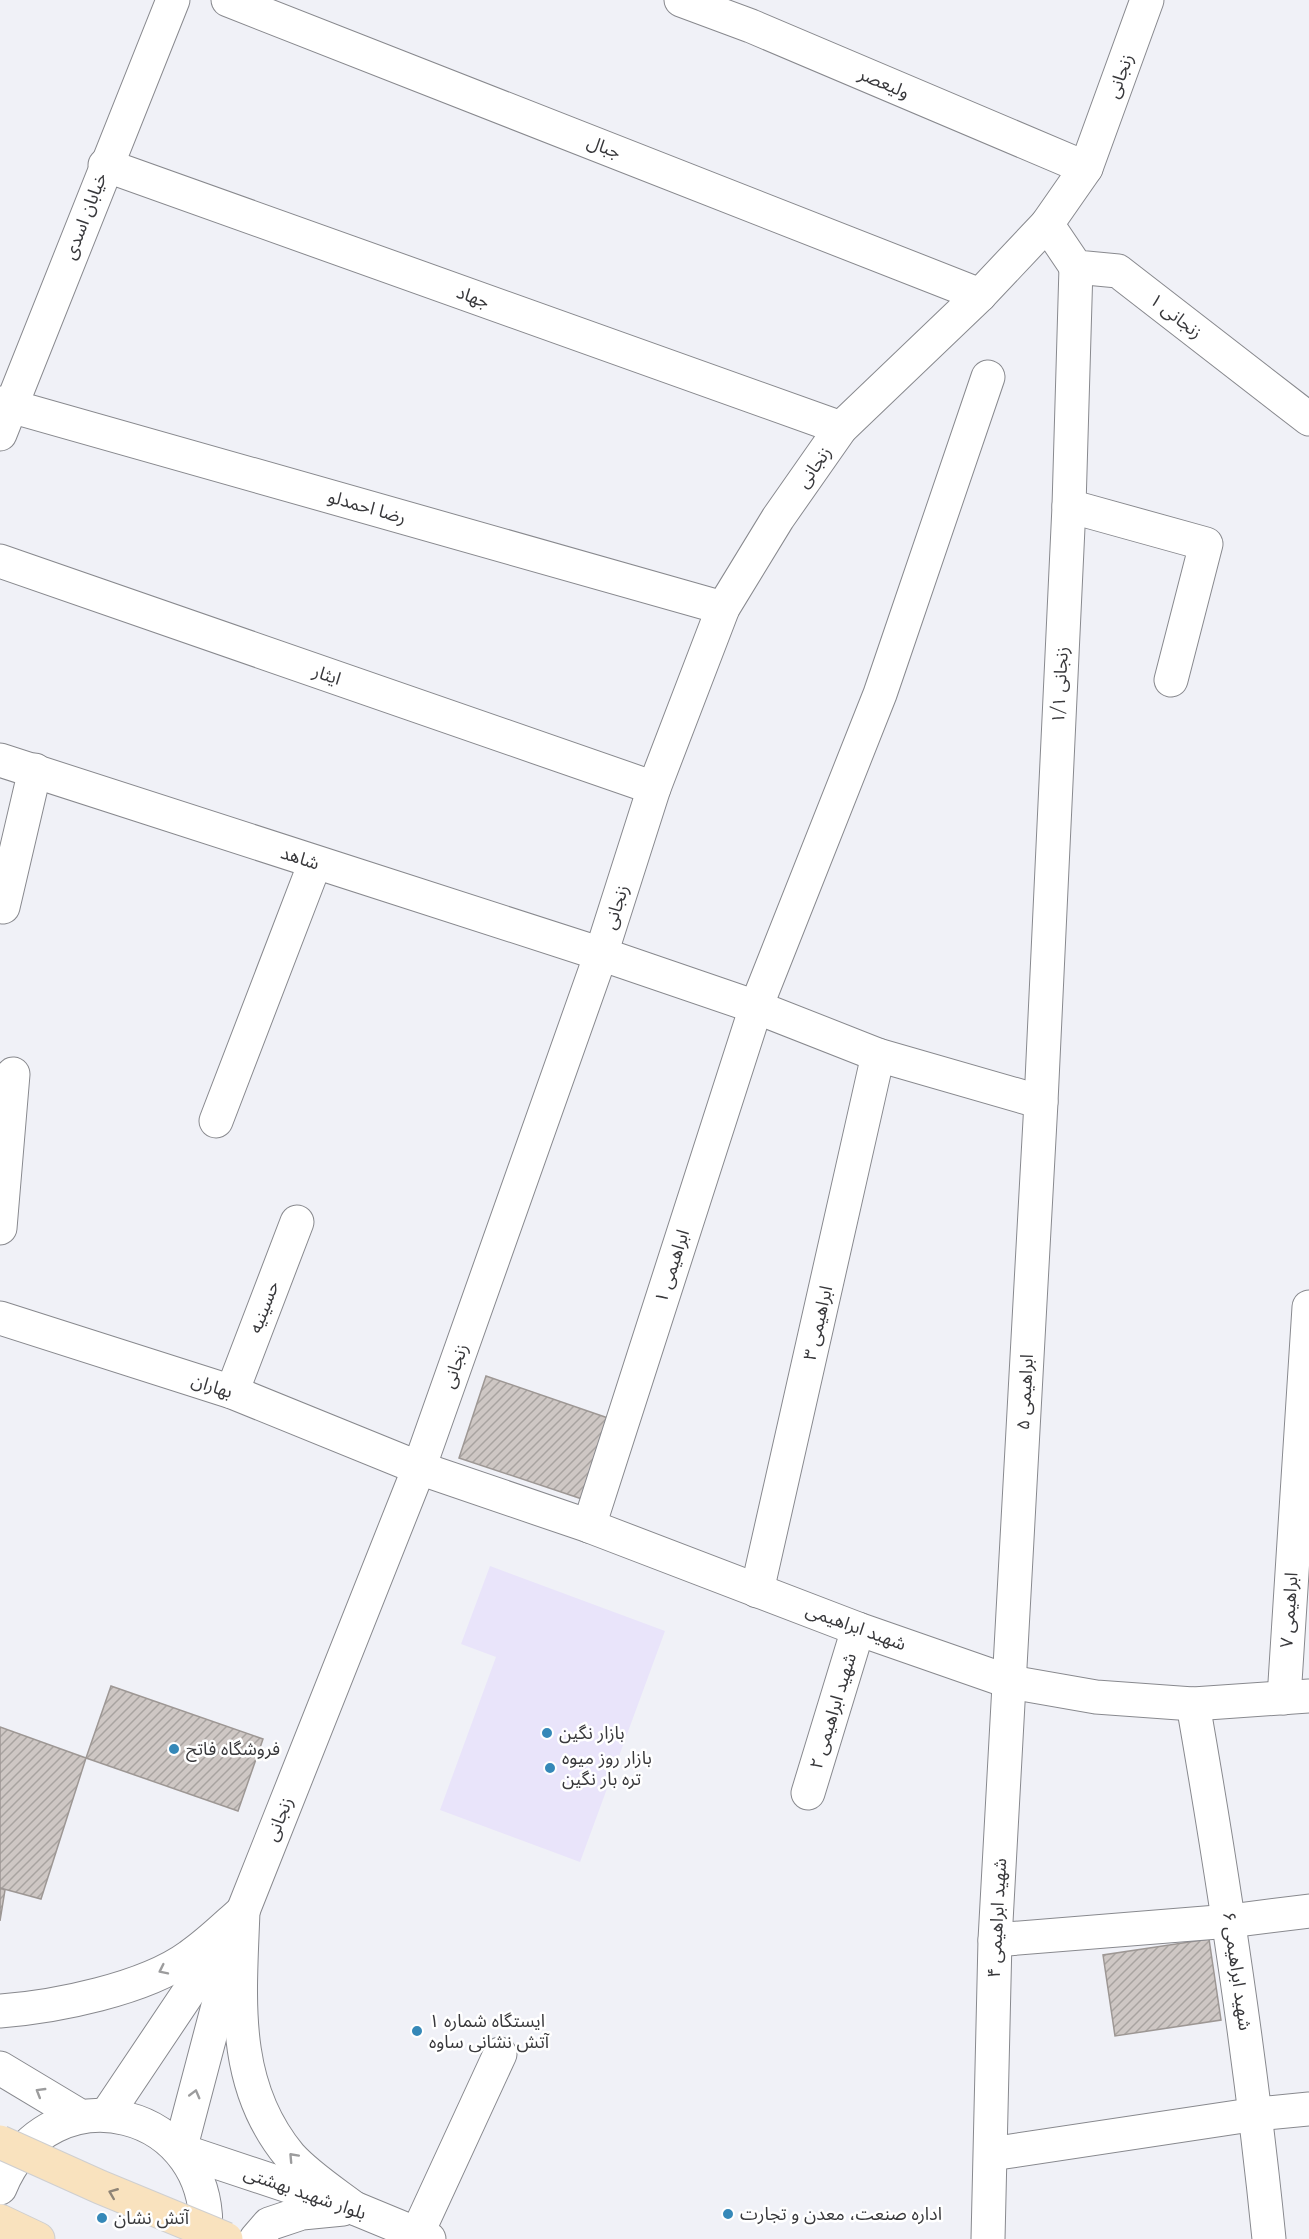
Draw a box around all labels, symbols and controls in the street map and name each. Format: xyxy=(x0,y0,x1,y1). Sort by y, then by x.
street label: زنجانی xyxy=(1102,51,1138,101)
street label: ولیعصر xyxy=(854,62,913,103)
street label: جبال xyxy=(584,131,624,163)
street label: خیابان اسدی xyxy=(58,169,112,263)
street label: جهاد xyxy=(453,281,493,313)
street label: زنجانی ۱ xyxy=(1145,289,1207,343)
street label: زنجانی xyxy=(792,442,836,492)
street label: رضا احمدلو xyxy=(325,485,409,529)
street label: زنجانی ۱/۱ xyxy=(1047,646,1073,724)
street label: ایثار xyxy=(309,660,344,690)
street label: شاهد xyxy=(278,841,322,875)
street label: زنجانی xyxy=(598,882,634,932)
street label: ابراهیمی ۱ xyxy=(650,1227,694,1305)
street label: حسینیه xyxy=(244,1278,284,1336)
street label: ابراهیمی ۳ xyxy=(799,1284,837,1362)
street label: زنجانی xyxy=(437,1341,473,1391)
street label: ابراهیمی ۵ xyxy=(1012,1354,1038,1430)
street label: بهاران xyxy=(189,1369,235,1403)
street label: ابراهیمی ۷ xyxy=(1275,1571,1303,1649)
street label: شهید ابراهیمی xyxy=(803,1599,909,1655)
street label: شهید ابراهیمی ۲ xyxy=(805,1650,861,1772)
place label: بازار نگین xyxy=(559,1722,625,1744)
marker: بازار نگین xyxy=(540,1726,554,1740)
place label: فروشگاه فاتح xyxy=(186,1738,280,1762)
marker: فروشگاه فاتح xyxy=(167,1742,181,1756)
place label: بازار روز میوه تره بار نگین xyxy=(562,1747,652,1790)
marker: بازار روز میوه تره بار نگین xyxy=(543,1761,557,1775)
street label: زنجانی xyxy=(260,1794,298,1844)
street label: شهید ابراهیمی ۴ xyxy=(983,1857,1011,1979)
street label: شهید ابراهیمی ۶ xyxy=(1218,1910,1256,2032)
one-way arrow xyxy=(158,1962,169,1974)
place label: ایستگاه شماره ۱ آتش نشانی ساوه xyxy=(429,2010,550,2053)
marker: ایستگاه شماره ۱ آتش نشانی ساوه xyxy=(410,2024,424,2038)
one-way arrow xyxy=(36,2088,46,2100)
one-way arrow xyxy=(187,2089,200,2099)
one-way arrow xyxy=(289,2154,300,2164)
street label: بلوار شهید بهشتی xyxy=(241,2162,369,2224)
one-way arrow xyxy=(109,2188,120,2200)
place label: اداره صنعت، معدن و تجارت xyxy=(740,2203,942,2225)
place label: آتش نشان xyxy=(114,2207,190,2229)
marker: اداره صنعت، معدن و تجارت xyxy=(721,2207,735,2221)
marker: آتش نشان xyxy=(95,2211,109,2225)

